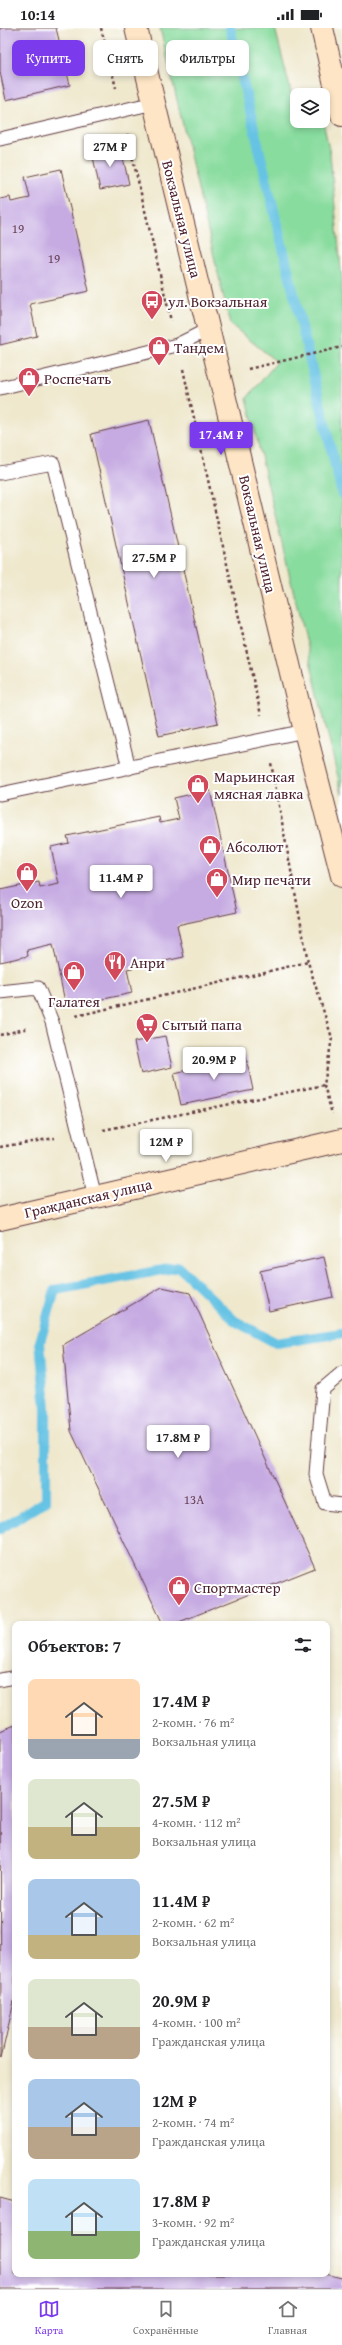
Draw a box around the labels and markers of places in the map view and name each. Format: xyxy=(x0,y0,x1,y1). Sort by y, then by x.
pin: 27M ₽ xyxy=(82,134,138,168)
bus stop icon: ул. Вокзальная xyxy=(139,288,165,321)
place label: ул. Вокзальная xyxy=(167,291,268,312)
shop icon: Тандем xyxy=(146,334,172,367)
place label: Тандем xyxy=(174,337,224,358)
shop icon: Роспечать xyxy=(16,365,42,398)
place label: Роспечать xyxy=(44,368,111,389)
pin: 17.4M ₽ xyxy=(184,422,258,456)
pin: 27.5M ₽ xyxy=(117,545,191,579)
place label: Марьинская мясная лавка xyxy=(214,766,304,804)
shop icon: Марьинская мясная лавка xyxy=(185,772,211,805)
shop icon: Абсолют xyxy=(197,833,223,866)
place label: Абсолют xyxy=(226,836,284,857)
shop icon: Ozon xyxy=(14,860,40,893)
pin: 11.4M ₽ xyxy=(84,865,158,899)
shop icon: Мир печати xyxy=(204,866,230,899)
place label: Мир печати xyxy=(232,869,311,890)
place label: Ozon xyxy=(11,892,43,913)
restaurant icon: Анри xyxy=(102,949,128,982)
place label: Анри xyxy=(130,952,165,973)
shop icon: Галатея xyxy=(61,959,87,992)
place label: Галатея xyxy=(48,991,100,1012)
supermarket icon: Сытый папа xyxy=(134,1011,160,1044)
place label: Сытый папа xyxy=(162,1014,243,1035)
pin: 20.9M ₽ xyxy=(177,1047,251,1081)
pin: 12M ₽ xyxy=(138,1129,194,1163)
pin: 17.8M ₽ xyxy=(141,1425,215,1459)
shop icon: Спортмастер xyxy=(166,1574,192,1607)
place label: Спортмастер xyxy=(194,1577,280,1598)

